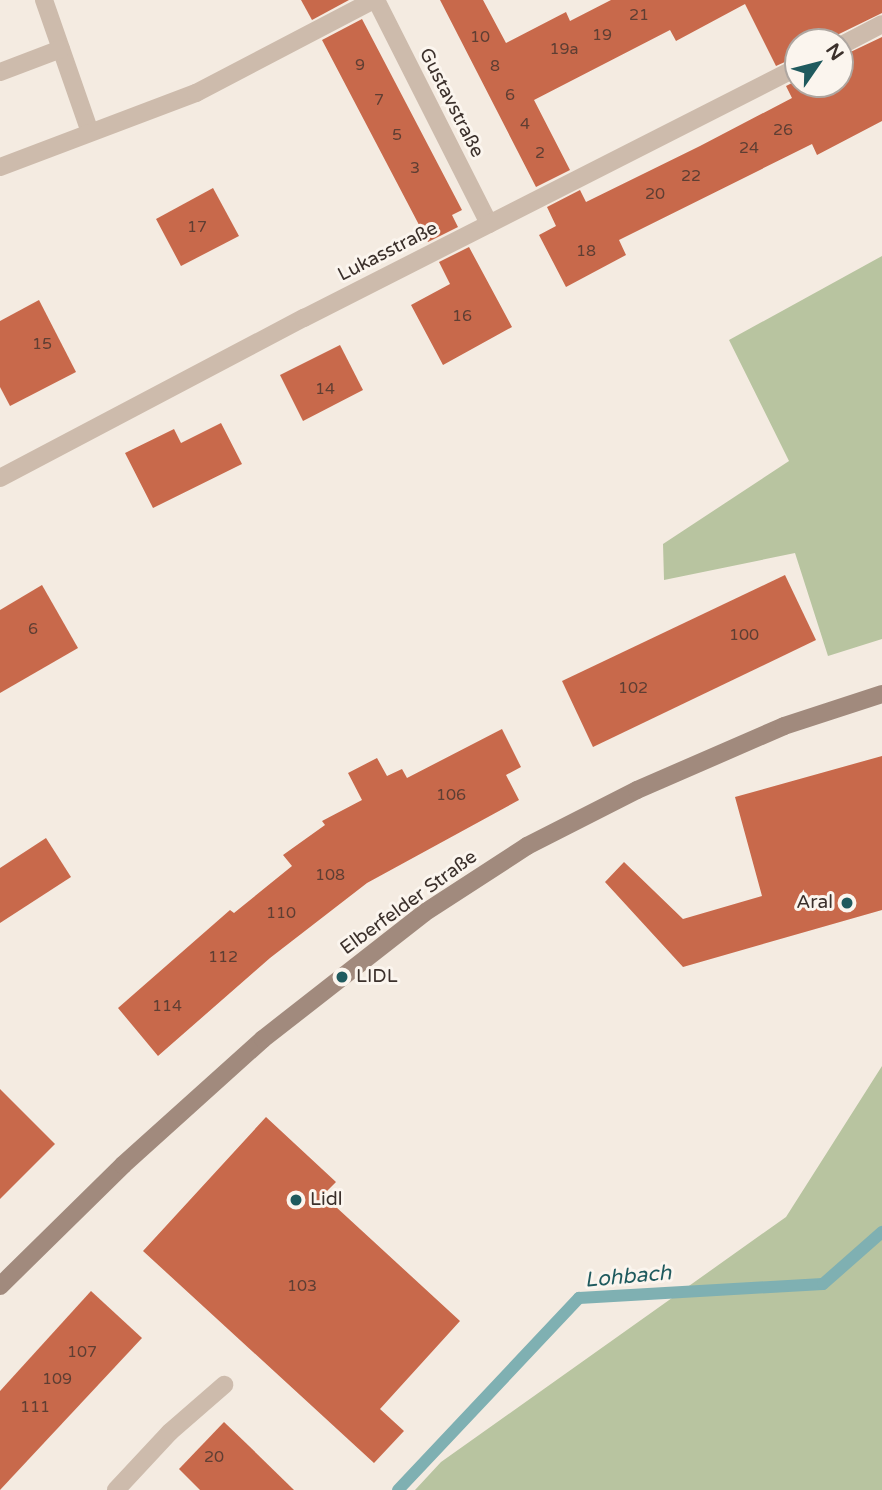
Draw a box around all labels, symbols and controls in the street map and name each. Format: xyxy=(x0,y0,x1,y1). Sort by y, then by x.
house number: 21 xyxy=(629,5,649,25)
house number: 19 xyxy=(592,25,612,45)
house number: 10 xyxy=(470,27,490,47)
north arrow xyxy=(784,28,854,98)
house number: 19a xyxy=(549,39,579,59)
text: N xyxy=(821,40,848,65)
street label: Gustavstraße xyxy=(414,45,488,161)
house number: 9 xyxy=(355,55,365,75)
house number: 8 xyxy=(490,56,500,76)
house number: 6 xyxy=(505,85,515,105)
house number: 7 xyxy=(374,90,384,110)
house number: 4 xyxy=(520,114,530,134)
house number: 26 xyxy=(773,120,793,140)
house number: 5 xyxy=(392,125,402,145)
house number: 24 xyxy=(739,138,759,158)
house number: 2 xyxy=(535,143,545,163)
house number: 3 xyxy=(410,158,420,178)
house number: 22 xyxy=(681,166,701,186)
house number: 20 xyxy=(645,184,665,204)
house number: 17 xyxy=(187,217,207,237)
street label: Lukasstraße xyxy=(334,217,442,287)
house number: 18 xyxy=(576,241,596,261)
house number: 16 xyxy=(452,306,472,326)
house number: 15 xyxy=(32,334,52,354)
house number: 14 xyxy=(315,379,335,399)
house number: 6 xyxy=(28,619,38,639)
house number: 100 xyxy=(729,625,759,645)
house number: 102 xyxy=(618,678,648,698)
house number: 106 xyxy=(436,785,466,805)
street label: Elberfelder Straße xyxy=(336,846,482,960)
house number: 108 xyxy=(315,865,345,885)
place label: Aral xyxy=(796,892,833,914)
marker: Aral xyxy=(839,895,855,911)
house number: 110 xyxy=(266,903,296,923)
house number: 112 xyxy=(208,947,238,967)
place label: LIDL xyxy=(356,966,398,988)
marker: LIDL xyxy=(334,969,350,985)
house number: 114 xyxy=(152,996,182,1016)
place label: Lidl xyxy=(310,1189,342,1211)
marker: Lidl xyxy=(288,1192,304,1208)
water label: Lohbach xyxy=(584,1261,672,1293)
house number: 103 xyxy=(287,1276,317,1296)
house number: 107 xyxy=(67,1342,97,1362)
house number: 109 xyxy=(42,1369,72,1389)
house number: 111 xyxy=(20,1397,50,1417)
house number: 20 xyxy=(204,1447,224,1467)

